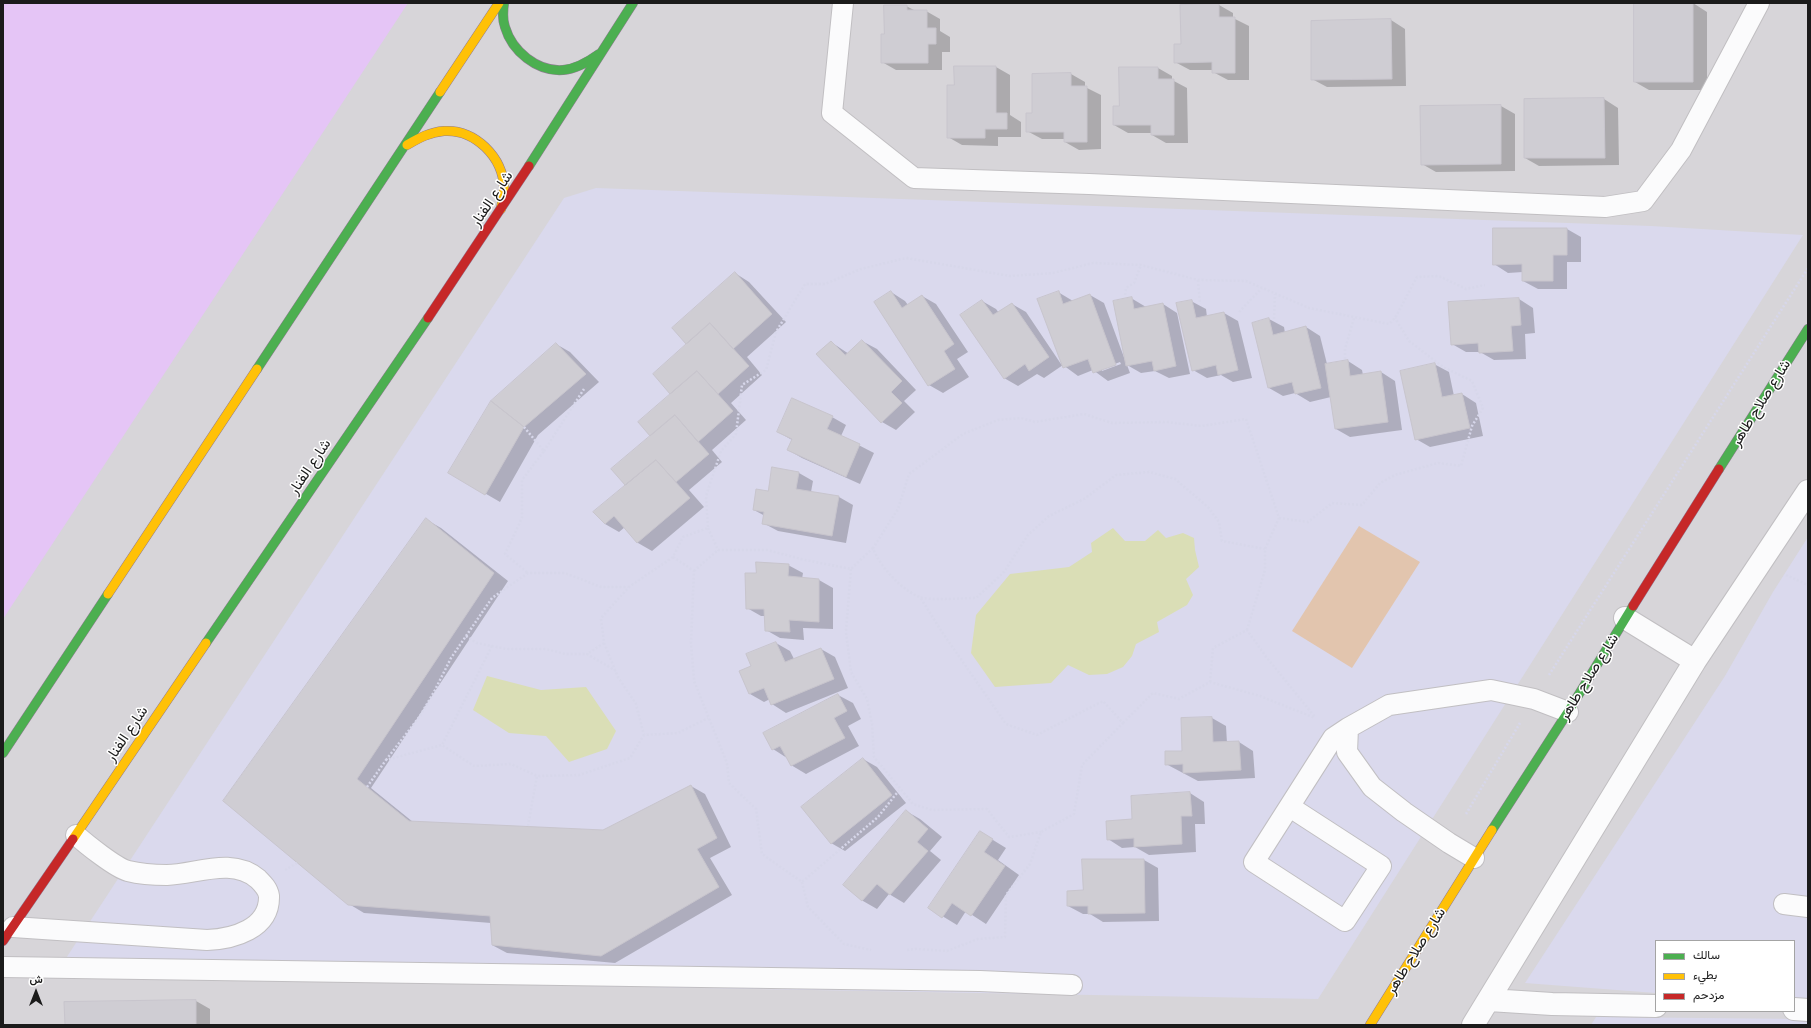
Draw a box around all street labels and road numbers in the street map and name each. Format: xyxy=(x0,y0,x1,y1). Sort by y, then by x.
street label: شارع الفنار xyxy=(467,168,517,230)
street label: شارع صلاح طاهر xyxy=(1727,356,1795,450)
street label: شارع الفنار xyxy=(285,436,335,498)
street label: شارع صلاح طاهر xyxy=(1555,630,1623,724)
street label: شارع الفنار xyxy=(102,703,152,765)
street label: شارع صلاح طاهر xyxy=(1382,904,1450,998)

